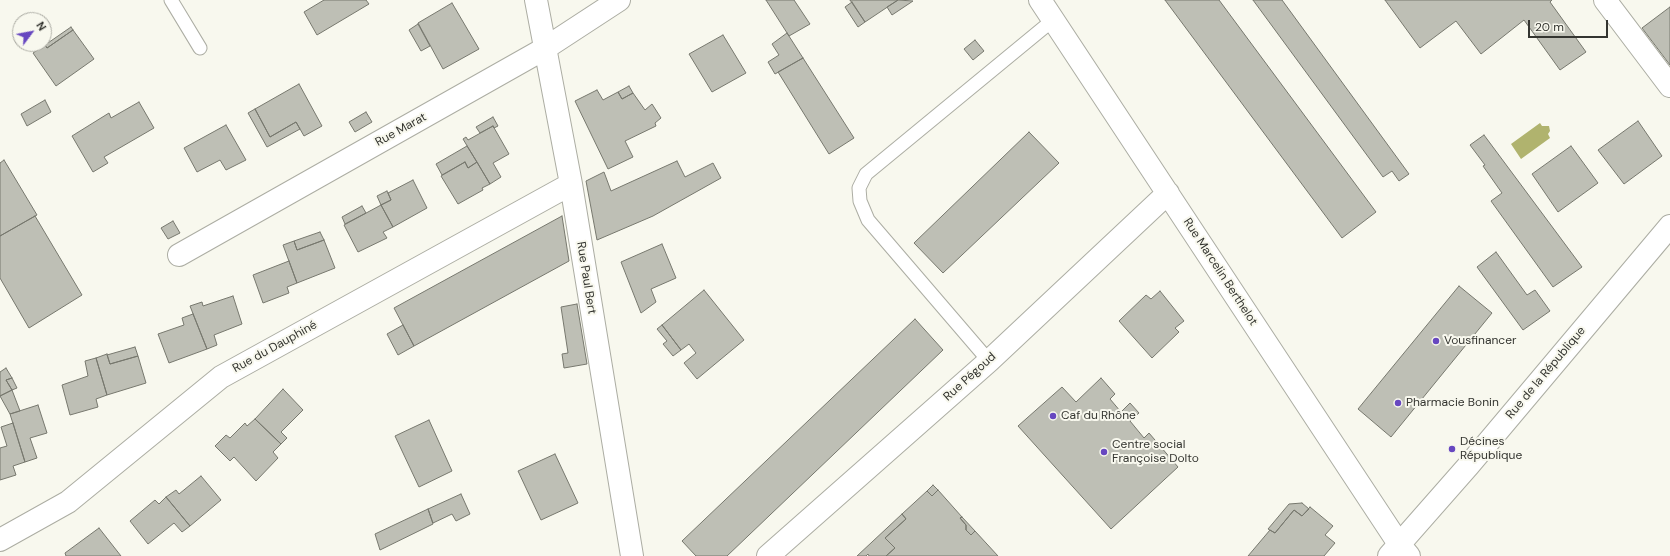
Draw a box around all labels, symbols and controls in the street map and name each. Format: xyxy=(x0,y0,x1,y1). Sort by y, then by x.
north arrow xyxy=(12,12,52,52)
scale bar xyxy=(1530,12,1610,38)
text: N xyxy=(33,19,49,33)
text: 20 m xyxy=(1535,19,1564,35)
street label: Rue Marat xyxy=(373,110,429,150)
street label: Rue Marcelin Berthelot xyxy=(1180,216,1260,328)
street label: Rue Paul Bert xyxy=(573,241,599,315)
street label: Rue du Dauphiné xyxy=(230,318,320,376)
street label: Rue de la République xyxy=(1503,324,1589,422)
place label: Vousfinancer xyxy=(1444,334,1516,348)
marker: Vousfinancer xyxy=(1431,336,1441,346)
street label: Rue Pégoud xyxy=(941,350,999,404)
place label: Pharmacie Bonin xyxy=(1406,396,1499,410)
marker: Pharmacie Bonin xyxy=(1393,398,1403,408)
place label: Caf du Rhône xyxy=(1061,409,1136,423)
marker: Caf du Rhône xyxy=(1048,411,1058,421)
place label: Décines République xyxy=(1460,435,1522,463)
place label: Centre social Françoise Dolto xyxy=(1112,438,1199,466)
marker: Décines République xyxy=(1447,444,1457,454)
marker: Centre social Françoise Dolto xyxy=(1099,447,1109,457)

